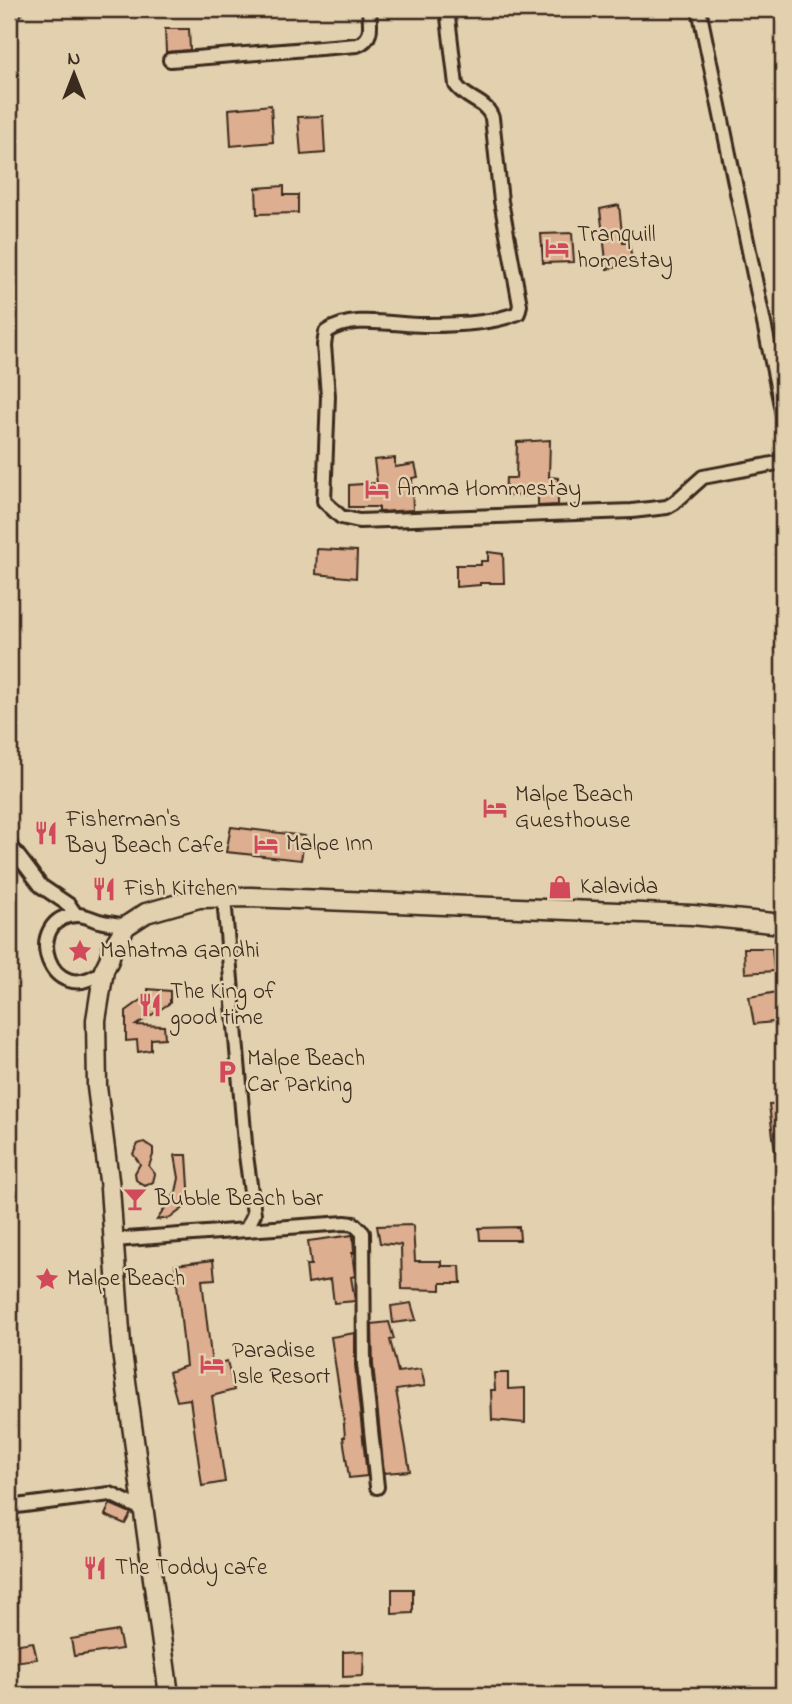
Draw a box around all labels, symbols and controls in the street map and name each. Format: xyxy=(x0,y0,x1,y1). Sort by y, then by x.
north arrow xyxy=(38,38,108,108)
text: N xyxy=(68,46,81,73)
place label: Tranquill homestay xyxy=(577,219,673,280)
hotel icon: Tranquill homestay xyxy=(543,234,571,262)
place label: Amma Hommestay xyxy=(397,473,581,508)
hotel icon: Amma Hommestay xyxy=(363,475,391,503)
place label: Malpe Beach Guesthouse xyxy=(515,779,633,838)
hotel icon: Malpe Beach Guesthouse xyxy=(481,794,509,822)
place label: Fisherman's Bay Beach Cafe xyxy=(65,804,224,865)
restaurant icon: Fisherman's Bay Beach Cafe xyxy=(32,819,60,847)
place label: Malpe Inn xyxy=(286,828,373,861)
hotel icon: Malpe Inn xyxy=(252,830,280,858)
place label: Kalavida xyxy=(580,871,658,904)
place label: Fish Kitchen xyxy=(123,873,237,906)
shop icon: Kalavida xyxy=(546,873,574,901)
restaurant icon: Fish Kitchen xyxy=(90,875,118,903)
place label: Mahatma Gandhi xyxy=(100,935,260,968)
place icon: Mahatma Gandhi xyxy=(66,937,94,965)
place label: The King of good time xyxy=(169,976,276,1036)
restaurant icon: The King of good time xyxy=(136,991,164,1019)
place label: Malpe Beach Car Parking xyxy=(247,1043,365,1103)
parking icon: Malpe Beach Car Parking xyxy=(213,1058,241,1086)
place label: Bubble Beach bar xyxy=(154,1183,324,1216)
bar icon: Bubble Beach bar xyxy=(121,1185,149,1213)
place label: Malpe Beach xyxy=(67,1263,185,1296)
place icon: Malpe Beach xyxy=(33,1265,61,1293)
place label: Paradise Isle Resort xyxy=(232,1335,331,1394)
hotel icon: Paradise Isle Resort xyxy=(198,1350,226,1378)
place label: The Toddy cafe xyxy=(115,1552,268,1587)
restaurant icon: The Toddy cafe xyxy=(81,1554,109,1582)

